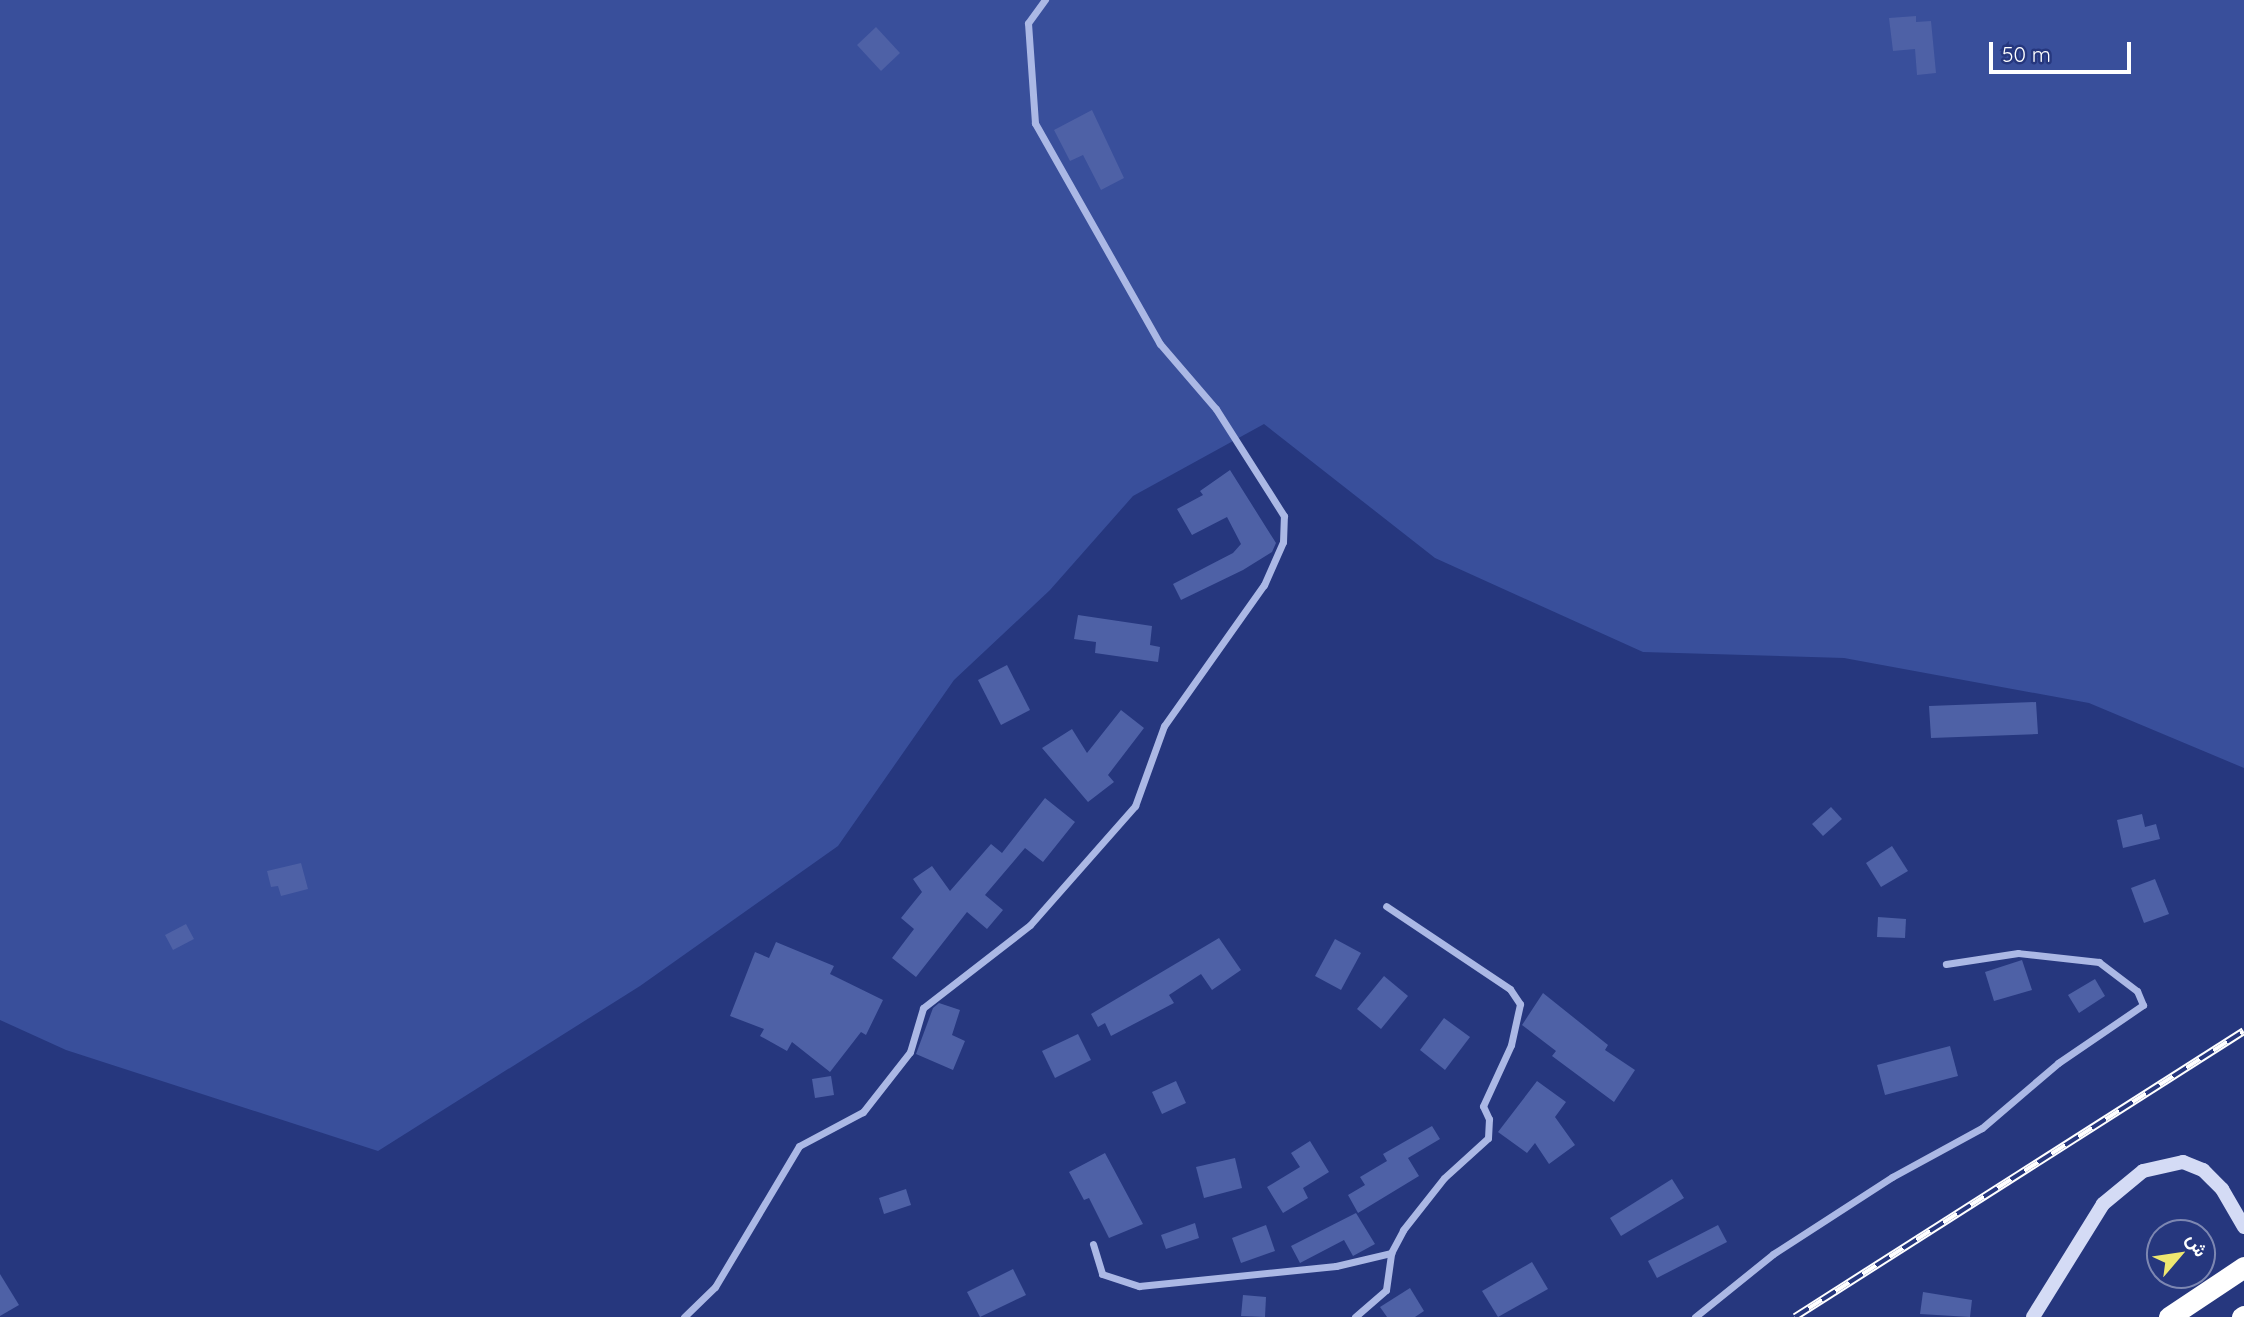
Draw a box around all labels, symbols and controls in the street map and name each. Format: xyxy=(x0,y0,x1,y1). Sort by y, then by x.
scale bar xyxy=(1992,28,2134,72)
text: 50 m xyxy=(2002,41,2051,67)
north arrow xyxy=(2146,1219,2216,1289)
text: ش xyxy=(2182,1229,2214,1261)

